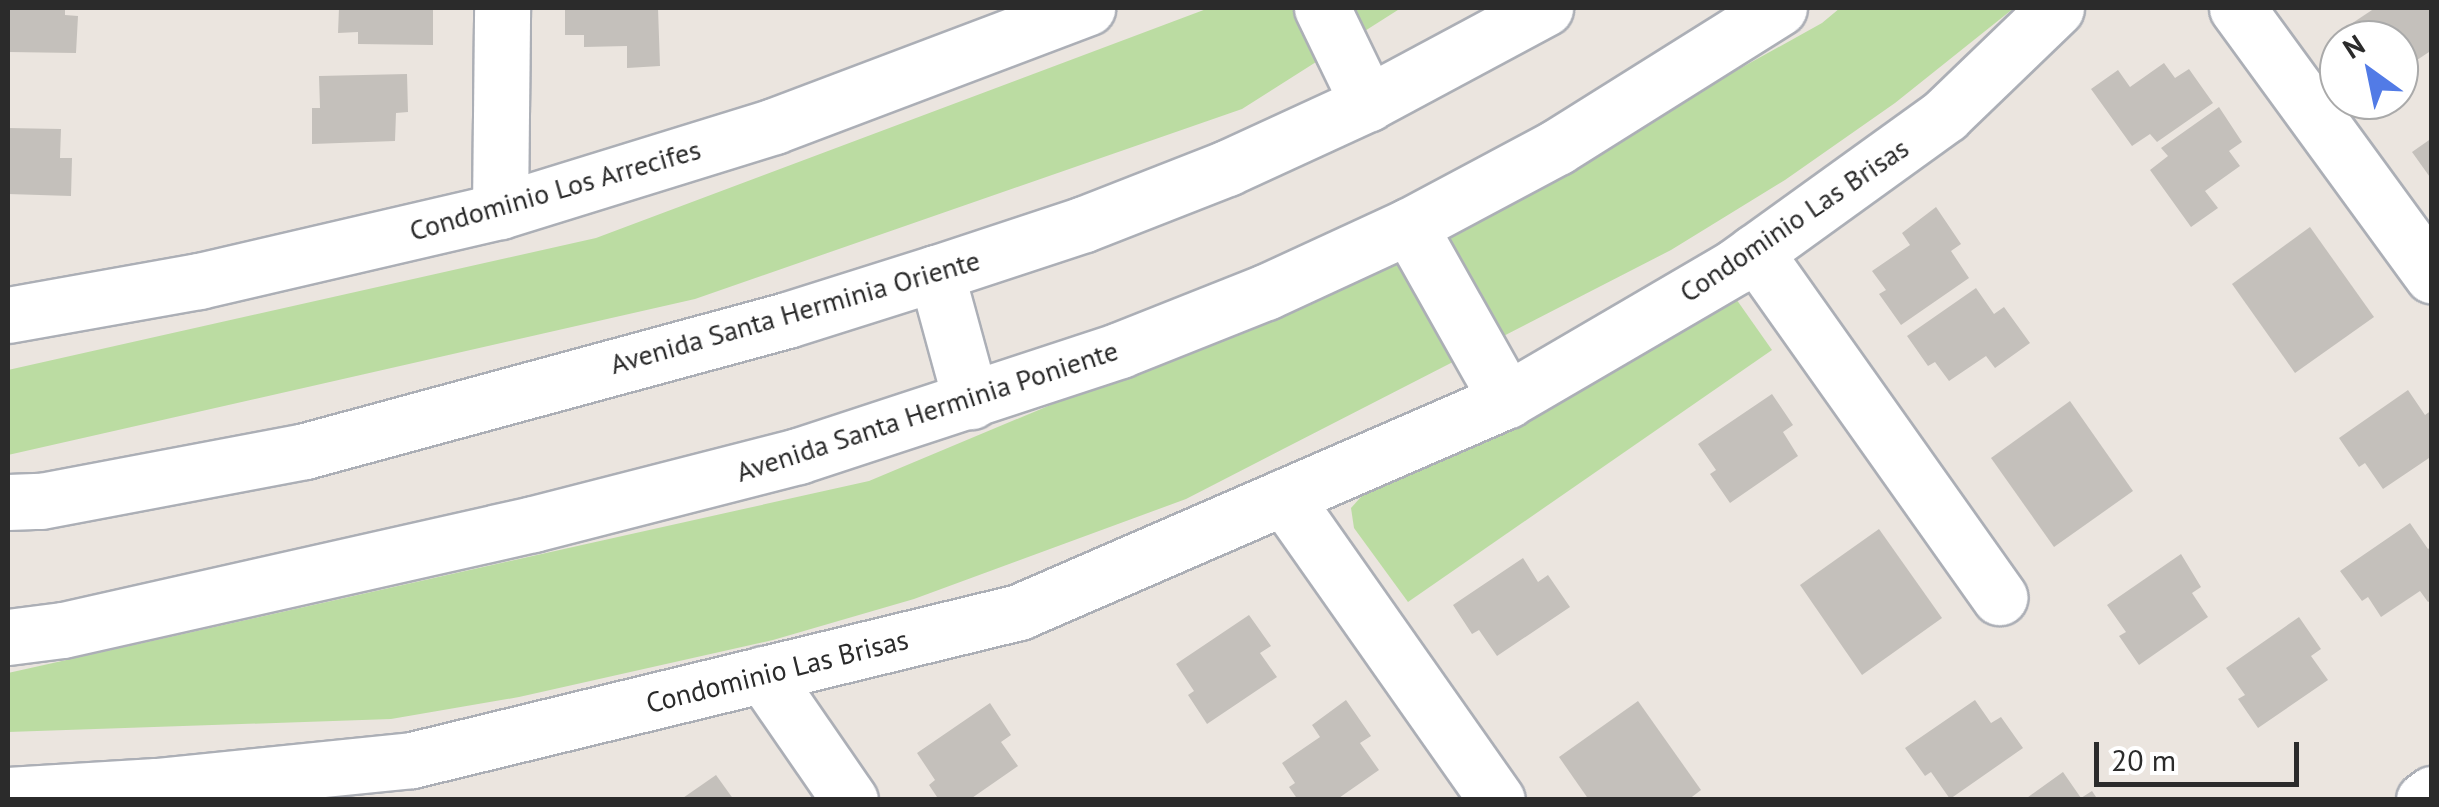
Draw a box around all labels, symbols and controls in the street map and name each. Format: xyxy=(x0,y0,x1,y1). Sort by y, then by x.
north arrow xyxy=(2319,20,2419,120)
text: N xyxy=(2336,26,2371,67)
street label: Condominio Las Brisas xyxy=(1673,131,1915,309)
street label: Condominio Los Arrecifes xyxy=(405,132,705,248)
street label: Avenida Santa Herminia Oriente xyxy=(606,243,984,381)
street label: Avenida Santa Herminia Poniente xyxy=(732,333,1122,489)
street label: Condominio Las Brisas xyxy=(643,622,911,720)
scale bar xyxy=(2099,722,2304,784)
text: 20 m xyxy=(2111,740,2176,779)

